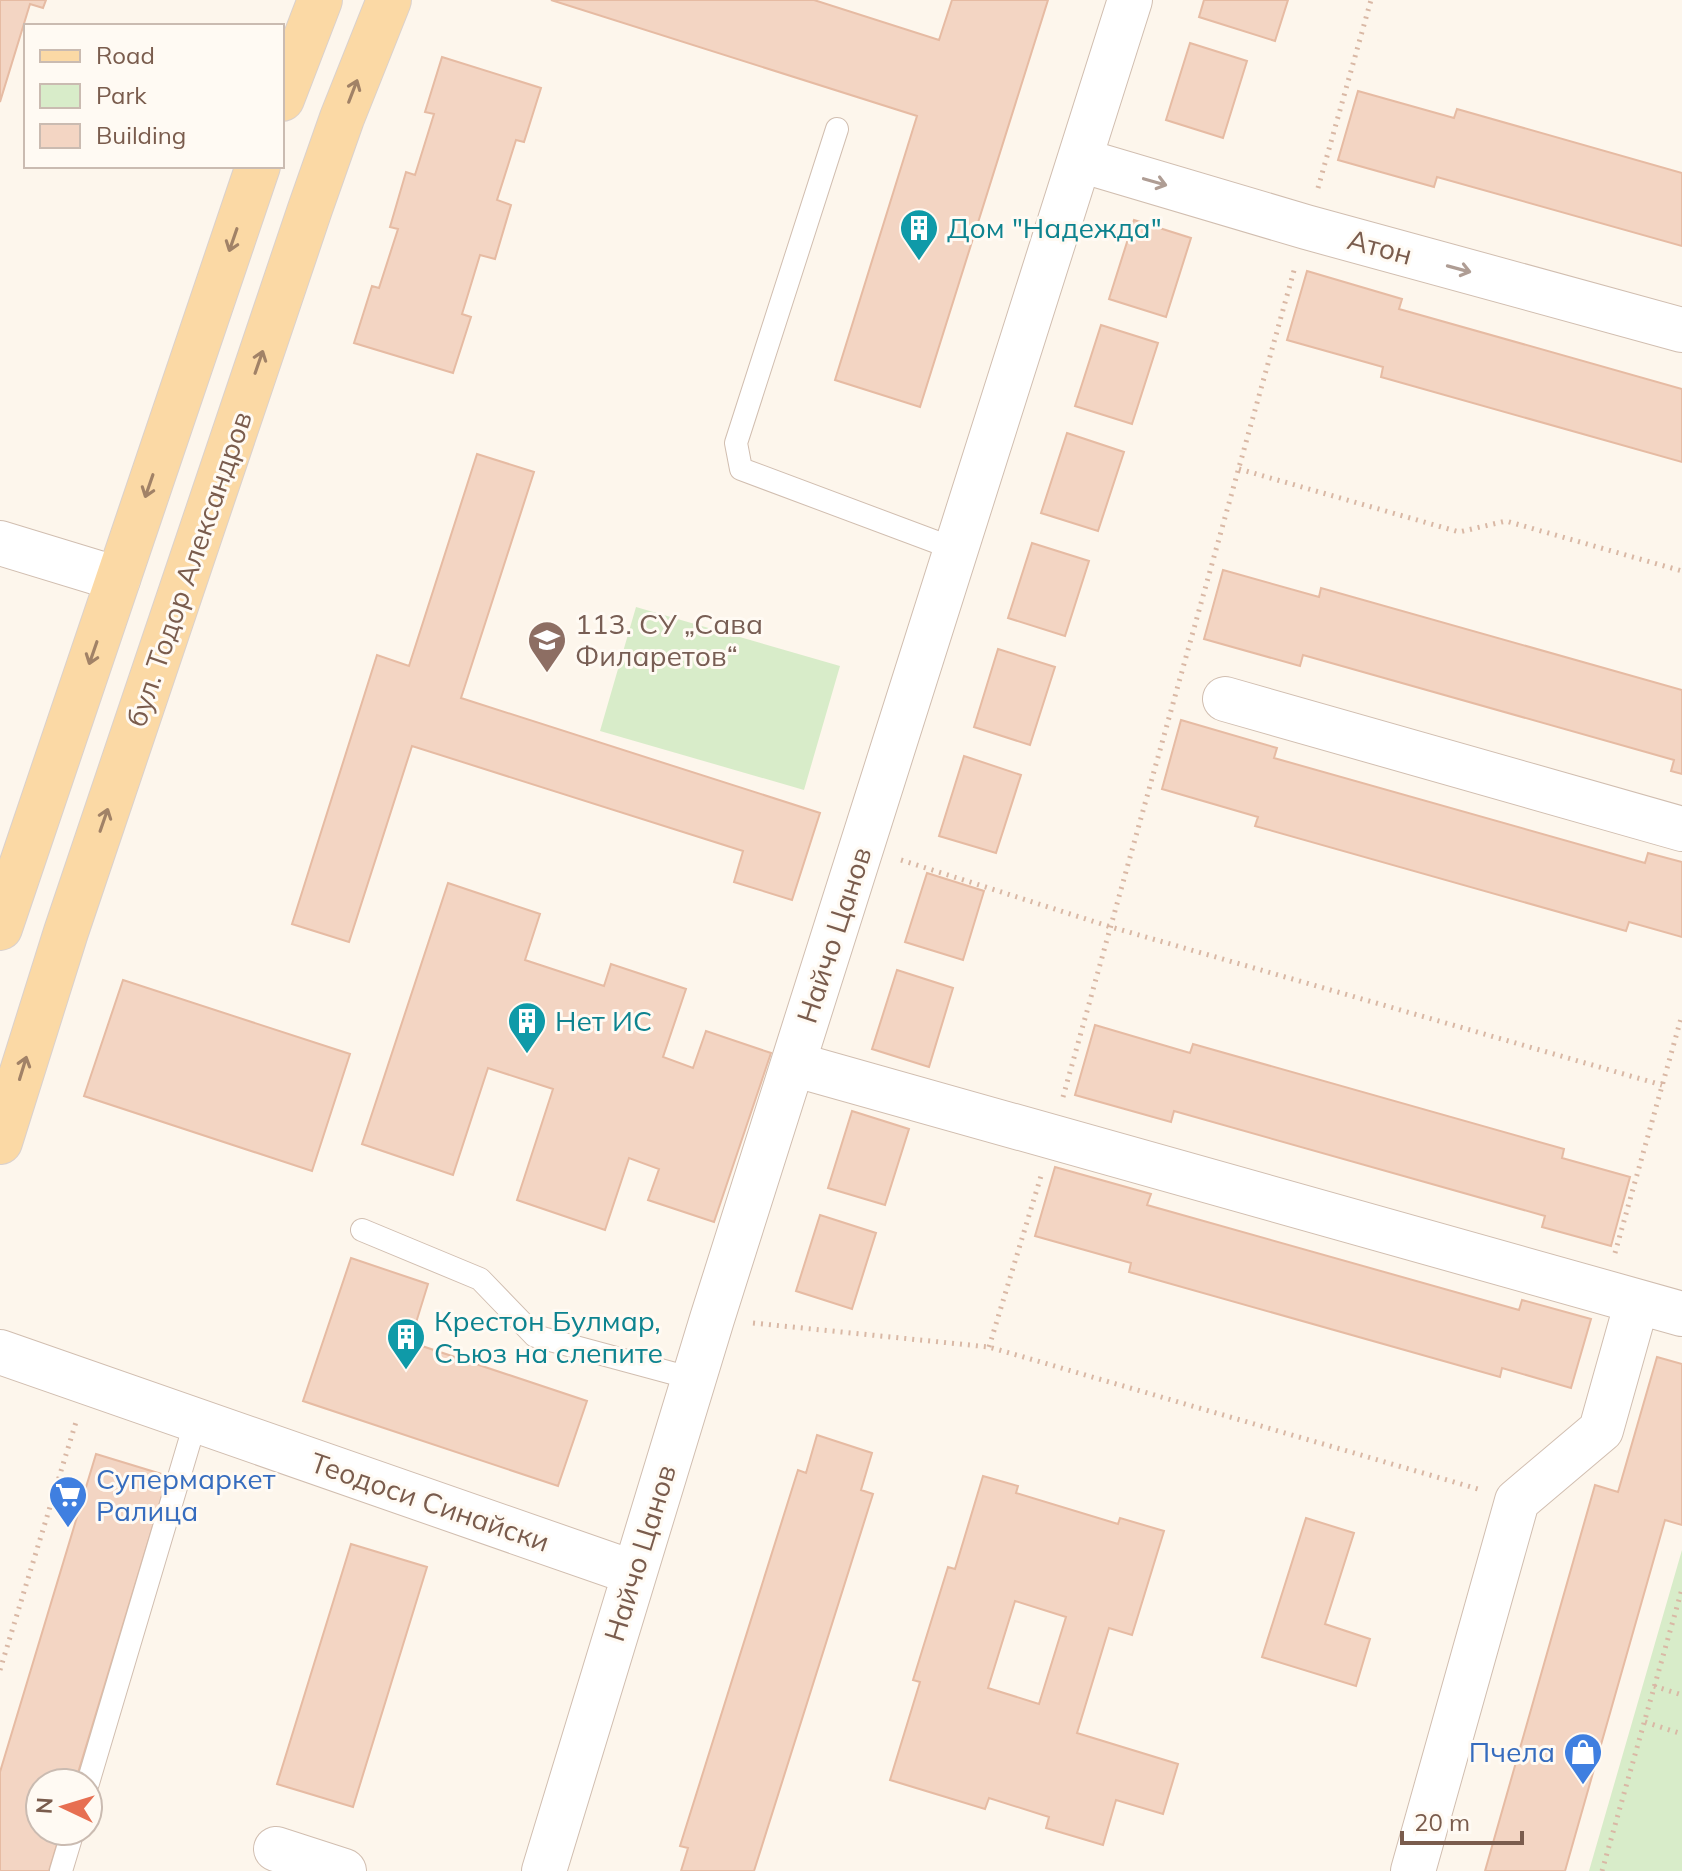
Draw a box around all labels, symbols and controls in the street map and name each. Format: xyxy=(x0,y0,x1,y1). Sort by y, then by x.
legend xyxy=(24,24,284,168)
text: Road xyxy=(96,40,155,70)
one-way arrow xyxy=(347,79,361,104)
text: Park xyxy=(96,80,147,110)
text: Building xyxy=(96,120,186,150)
one-way arrow xyxy=(1141,175,1167,190)
building icon: Дом "Надежда" xyxy=(898,207,940,262)
place label: Дом "Надежда" xyxy=(947,210,1162,245)
street label: Атон xyxy=(1344,221,1416,272)
one-way arrow xyxy=(224,227,239,252)
one-way arrow xyxy=(1445,262,1471,277)
one-way arrow xyxy=(252,350,267,375)
street label: бул. Тодор Александров xyxy=(118,407,259,731)
one-way arrow xyxy=(140,473,155,498)
place label: 113. СУ „Сава Филаретов“ xyxy=(575,606,763,673)
school or university icon: 113. СУ „Сава Филаретов“ xyxy=(526,619,568,674)
one-way arrow xyxy=(84,640,99,665)
one-way arrow xyxy=(97,808,112,833)
street label: Найчо Цанов xyxy=(789,843,878,1027)
building icon: Нет ИС xyxy=(506,1000,548,1055)
place label: Нет ИС xyxy=(555,1003,652,1038)
one-way arrow xyxy=(17,1055,32,1080)
place label: Крестон Булмар, Съюз на слепите xyxy=(434,1303,663,1370)
building icon: Крестон Булмар, Съюз на слепите xyxy=(385,1316,427,1371)
street label: Теодоси Синайски xyxy=(306,1444,554,1559)
street label: Найчо Цанов xyxy=(596,1460,683,1645)
place label: Супермаркет Ралица xyxy=(96,1461,276,1528)
supermarket icon: Супермаркет Ралица xyxy=(47,1474,89,1529)
shop icon: Пчела xyxy=(1562,1731,1604,1786)
place label: Пчела xyxy=(1469,1734,1555,1769)
north arrow xyxy=(24,1767,104,1847)
scale bar xyxy=(1402,1795,1522,1845)
text: N xyxy=(30,1796,59,1815)
text: 20 m xyxy=(1414,1807,1470,1837)

